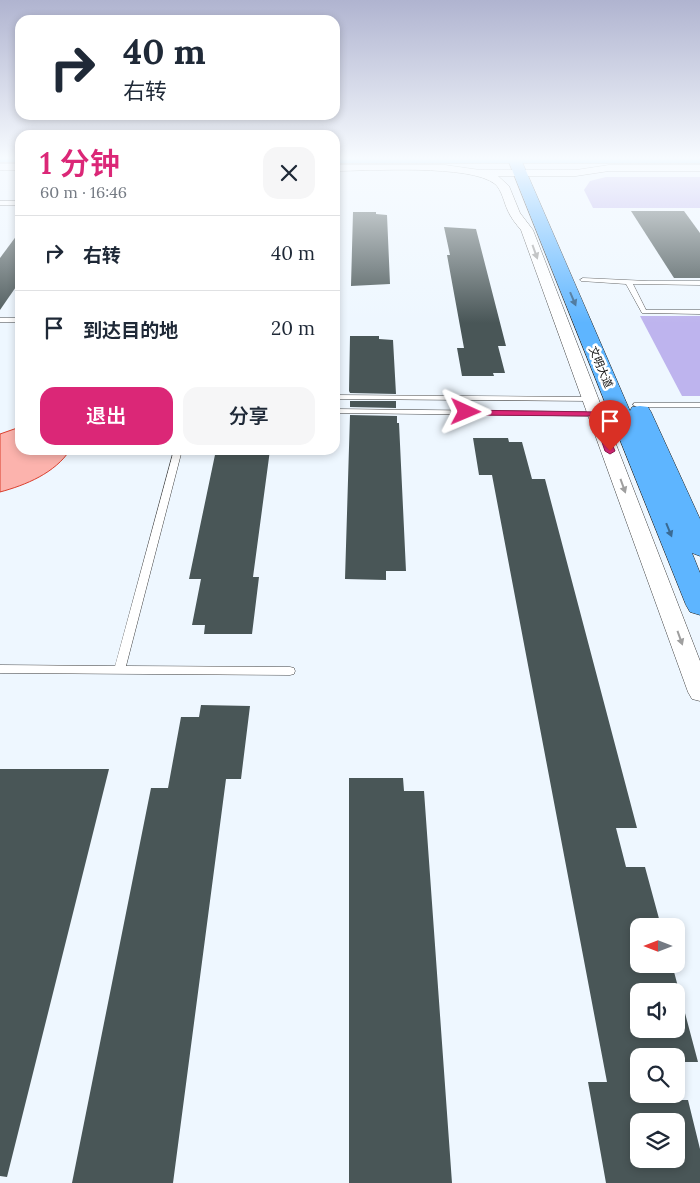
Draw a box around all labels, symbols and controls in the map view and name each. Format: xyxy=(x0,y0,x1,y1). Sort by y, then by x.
text: 40 m xyxy=(123,29,206,74)
icon: right xyxy=(40,35,105,100)
text: 右转 xyxy=(123,77,167,105)
text: 1 分钟 xyxy=(40,144,120,182)
button: close xyxy=(263,147,315,199)
text: 60 m · 16:46 xyxy=(40,182,127,202)
icon: right xyxy=(40,239,68,267)
text: 40 m xyxy=(271,241,315,265)
text: 右转 xyxy=(83,243,121,267)
one-way arrow xyxy=(532,244,540,259)
one-way arrow xyxy=(569,292,577,307)
icon: arrive xyxy=(40,314,68,342)
text: 20 m xyxy=(271,316,315,340)
text: 到达目的地 xyxy=(83,318,178,342)
street label: 文明大道 xyxy=(586,344,616,390)
position arrow xyxy=(439,385,491,437)
button: 退出 xyxy=(40,387,173,445)
button: 分享 xyxy=(183,387,315,445)
pin xyxy=(589,400,631,451)
icon: arrive xyxy=(596,407,624,435)
one-way arrow xyxy=(619,479,627,494)
one-way arrow xyxy=(665,523,673,538)
one-way arrow xyxy=(676,631,684,646)
north arrow xyxy=(630,918,685,972)
map controls xyxy=(630,918,685,1168)
button: sound xyxy=(630,983,685,1038)
button: search xyxy=(630,1048,685,1103)
button: layers xyxy=(630,1113,685,1168)

